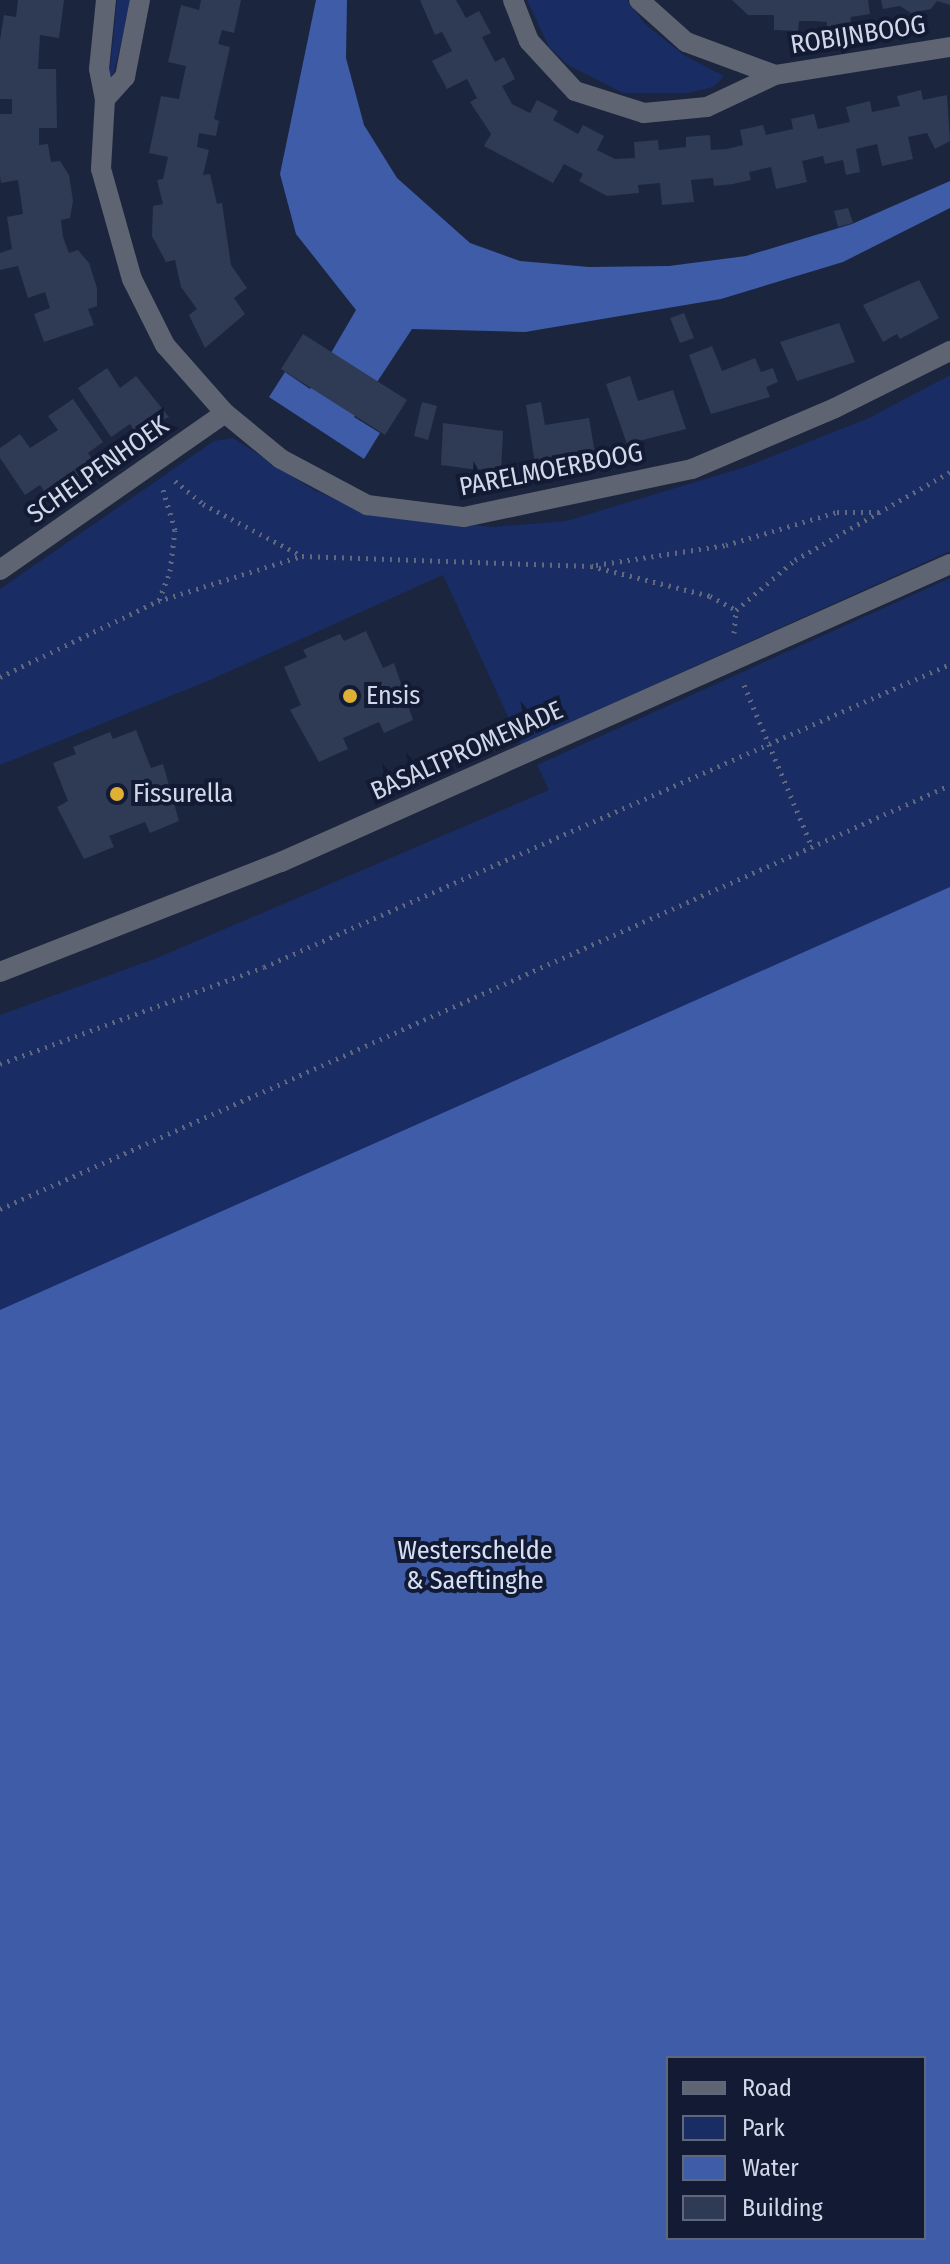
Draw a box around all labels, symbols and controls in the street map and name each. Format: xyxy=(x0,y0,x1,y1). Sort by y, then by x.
street label: ROBIJNBOOG xyxy=(788,9,928,61)
street label: SCHELPENHOEK xyxy=(21,410,175,530)
street label: PARELMOERBOOG xyxy=(457,437,645,503)
place label: Ensis xyxy=(366,680,420,712)
marker: Ensis xyxy=(341,687,359,705)
street label: BASALTPROMENADE xyxy=(366,695,568,807)
place label: Fissurella xyxy=(133,778,233,810)
marker: Fissurella xyxy=(108,785,126,803)
park label: Westerschelde & Saeftinghe xyxy=(397,1535,553,1596)
legend xyxy=(666,2056,926,2240)
text: Road xyxy=(742,2074,792,2102)
text: Park xyxy=(742,2114,785,2142)
text: Water xyxy=(742,2154,799,2182)
text: Building xyxy=(742,2194,823,2222)

